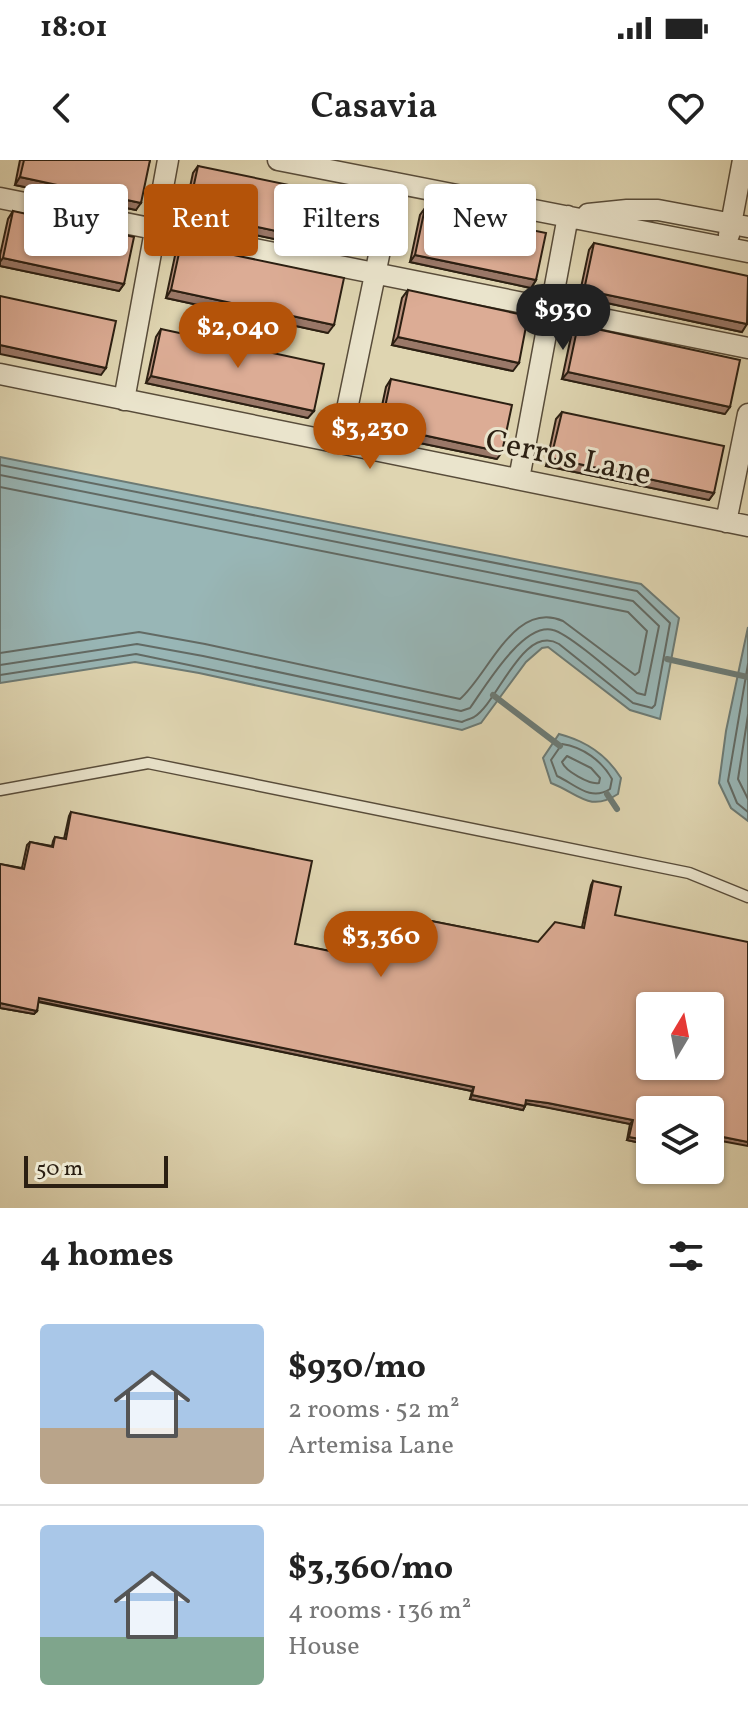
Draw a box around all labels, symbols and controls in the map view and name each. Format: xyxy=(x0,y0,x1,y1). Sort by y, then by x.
text: 18:01 xyxy=(40,7,107,49)
text: Casavia xyxy=(311,83,437,133)
icon: back xyxy=(40,86,84,130)
icon: heart xyxy=(664,86,708,130)
chip: Buy xyxy=(24,184,128,256)
chip: Rent xyxy=(144,184,258,256)
chip: Filters xyxy=(274,184,408,256)
chip: New xyxy=(424,184,536,256)
pin: $930 xyxy=(516,284,610,352)
text: $930 xyxy=(534,292,592,328)
pin: $2,040 xyxy=(173,302,303,370)
text: $2,040 xyxy=(197,310,279,346)
pin: $3,230 xyxy=(305,403,435,471)
text: $3,230 xyxy=(331,411,409,447)
street label: Cerros Lane xyxy=(481,420,655,498)
pin: $3,360 xyxy=(316,911,446,979)
text: $3,360 xyxy=(342,919,420,955)
north arrow xyxy=(636,992,724,1080)
map controls xyxy=(636,992,724,1184)
button: layers xyxy=(636,1096,724,1184)
scale bar xyxy=(24,1152,168,1188)
text: 50 m xyxy=(36,1154,83,1185)
text: 4 homes xyxy=(40,1233,174,1280)
icon: filters xyxy=(664,1234,708,1278)
text: $930/mo xyxy=(288,1345,426,1392)
icon: home xyxy=(104,1356,200,1452)
text: 2 rooms · 52 m² xyxy=(288,1392,460,1428)
text: Artemisa Lane xyxy=(288,1428,454,1464)
text: $3,360/mo xyxy=(288,1546,453,1593)
icon: home xyxy=(104,1557,200,1653)
text: 4 rooms · 136 m² xyxy=(288,1593,471,1629)
text: House xyxy=(288,1629,360,1665)

